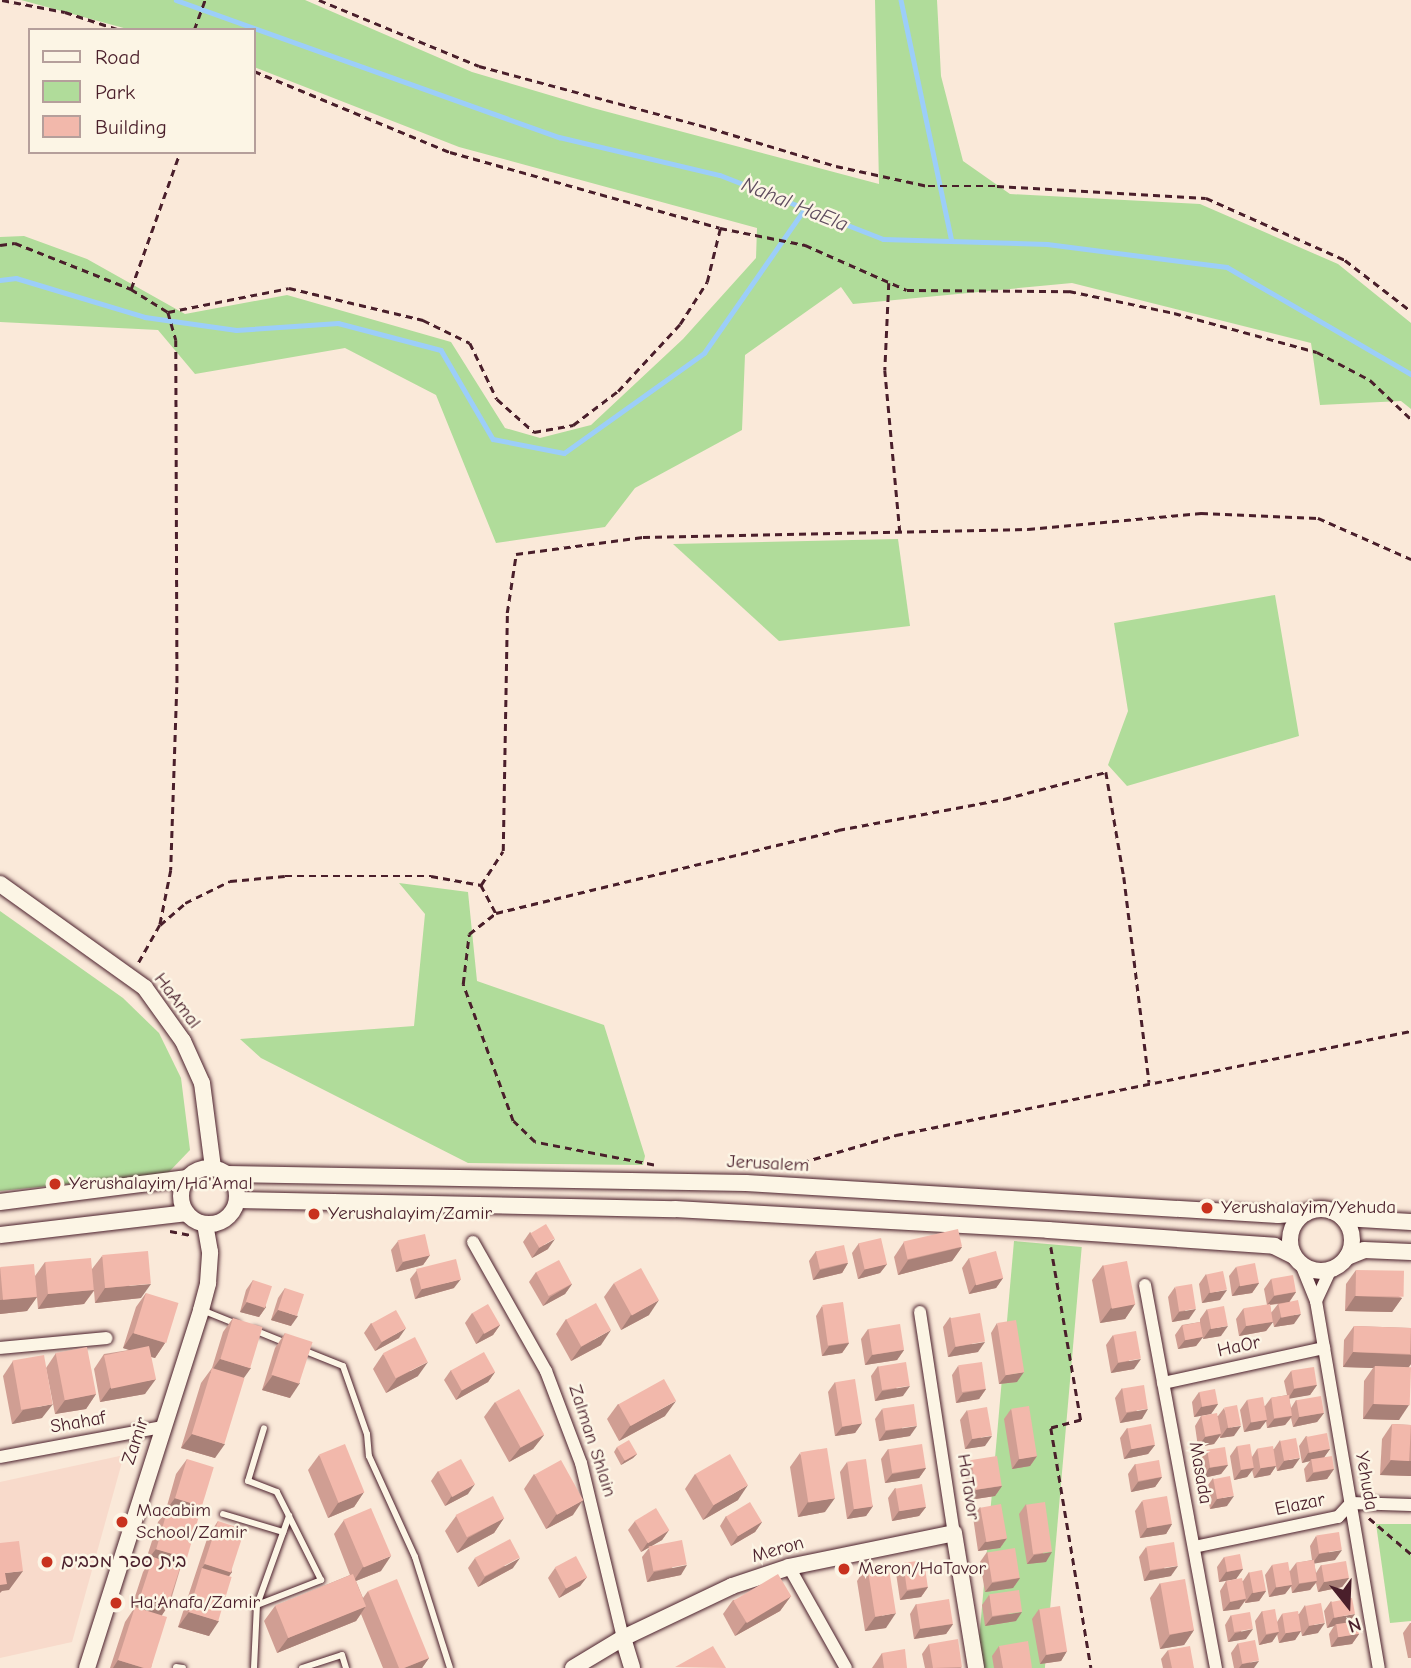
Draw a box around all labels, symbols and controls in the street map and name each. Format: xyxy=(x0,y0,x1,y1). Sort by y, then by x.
legend xyxy=(28,28,256,154)
text: Road xyxy=(95,45,140,69)
text: Park xyxy=(95,80,135,104)
text: Building xyxy=(95,115,167,139)
water label: Nahal HaEla xyxy=(738,171,852,237)
street label: HaAmal xyxy=(149,968,205,1034)
street label: Jerusalem xyxy=(726,1150,810,1178)
place label: Yerushalayim/Ha'Amal xyxy=(69,1173,253,1195)
marker: Yerushalayim/Ha'Amal xyxy=(47,1176,63,1192)
place label: Yerushalayim/Yehuda xyxy=(1221,1197,1396,1219)
marker: Yerushalayim/Yehuda xyxy=(1199,1200,1215,1216)
place label: Yerushalayim/Zamir xyxy=(328,1203,492,1225)
marker: Yerushalayim/Zamir xyxy=(306,1206,322,1222)
street label: HaOr xyxy=(1215,1331,1263,1363)
street label: Zalman Shlain xyxy=(563,1382,621,1500)
street label: Shahaf xyxy=(49,1407,107,1439)
street label: Zamir xyxy=(118,1414,154,1468)
street label: Masada xyxy=(1183,1440,1217,1506)
street label: Yehuda xyxy=(1350,1450,1382,1512)
street label: HaTavor xyxy=(952,1452,984,1522)
street label: Elazar xyxy=(1273,1489,1327,1521)
place label: Macabim School/Zamir xyxy=(136,1500,247,1544)
marker: Macabim School/Zamir xyxy=(114,1514,130,1530)
street label: Meron xyxy=(749,1532,807,1568)
place label: בית ספר מכבים xyxy=(61,1551,186,1573)
marker: בית ספר מכבים xyxy=(39,1554,55,1570)
place label: Meron/HaTavor xyxy=(858,1558,986,1580)
marker: Meron/HaTavor xyxy=(836,1561,852,1577)
north arrow xyxy=(1313,1570,1383,1640)
place label: Ha'Anafa/Zamir xyxy=(130,1592,260,1614)
marker: Ha'Anafa/Zamir xyxy=(108,1595,124,1611)
text: N xyxy=(1345,1613,1364,1637)

